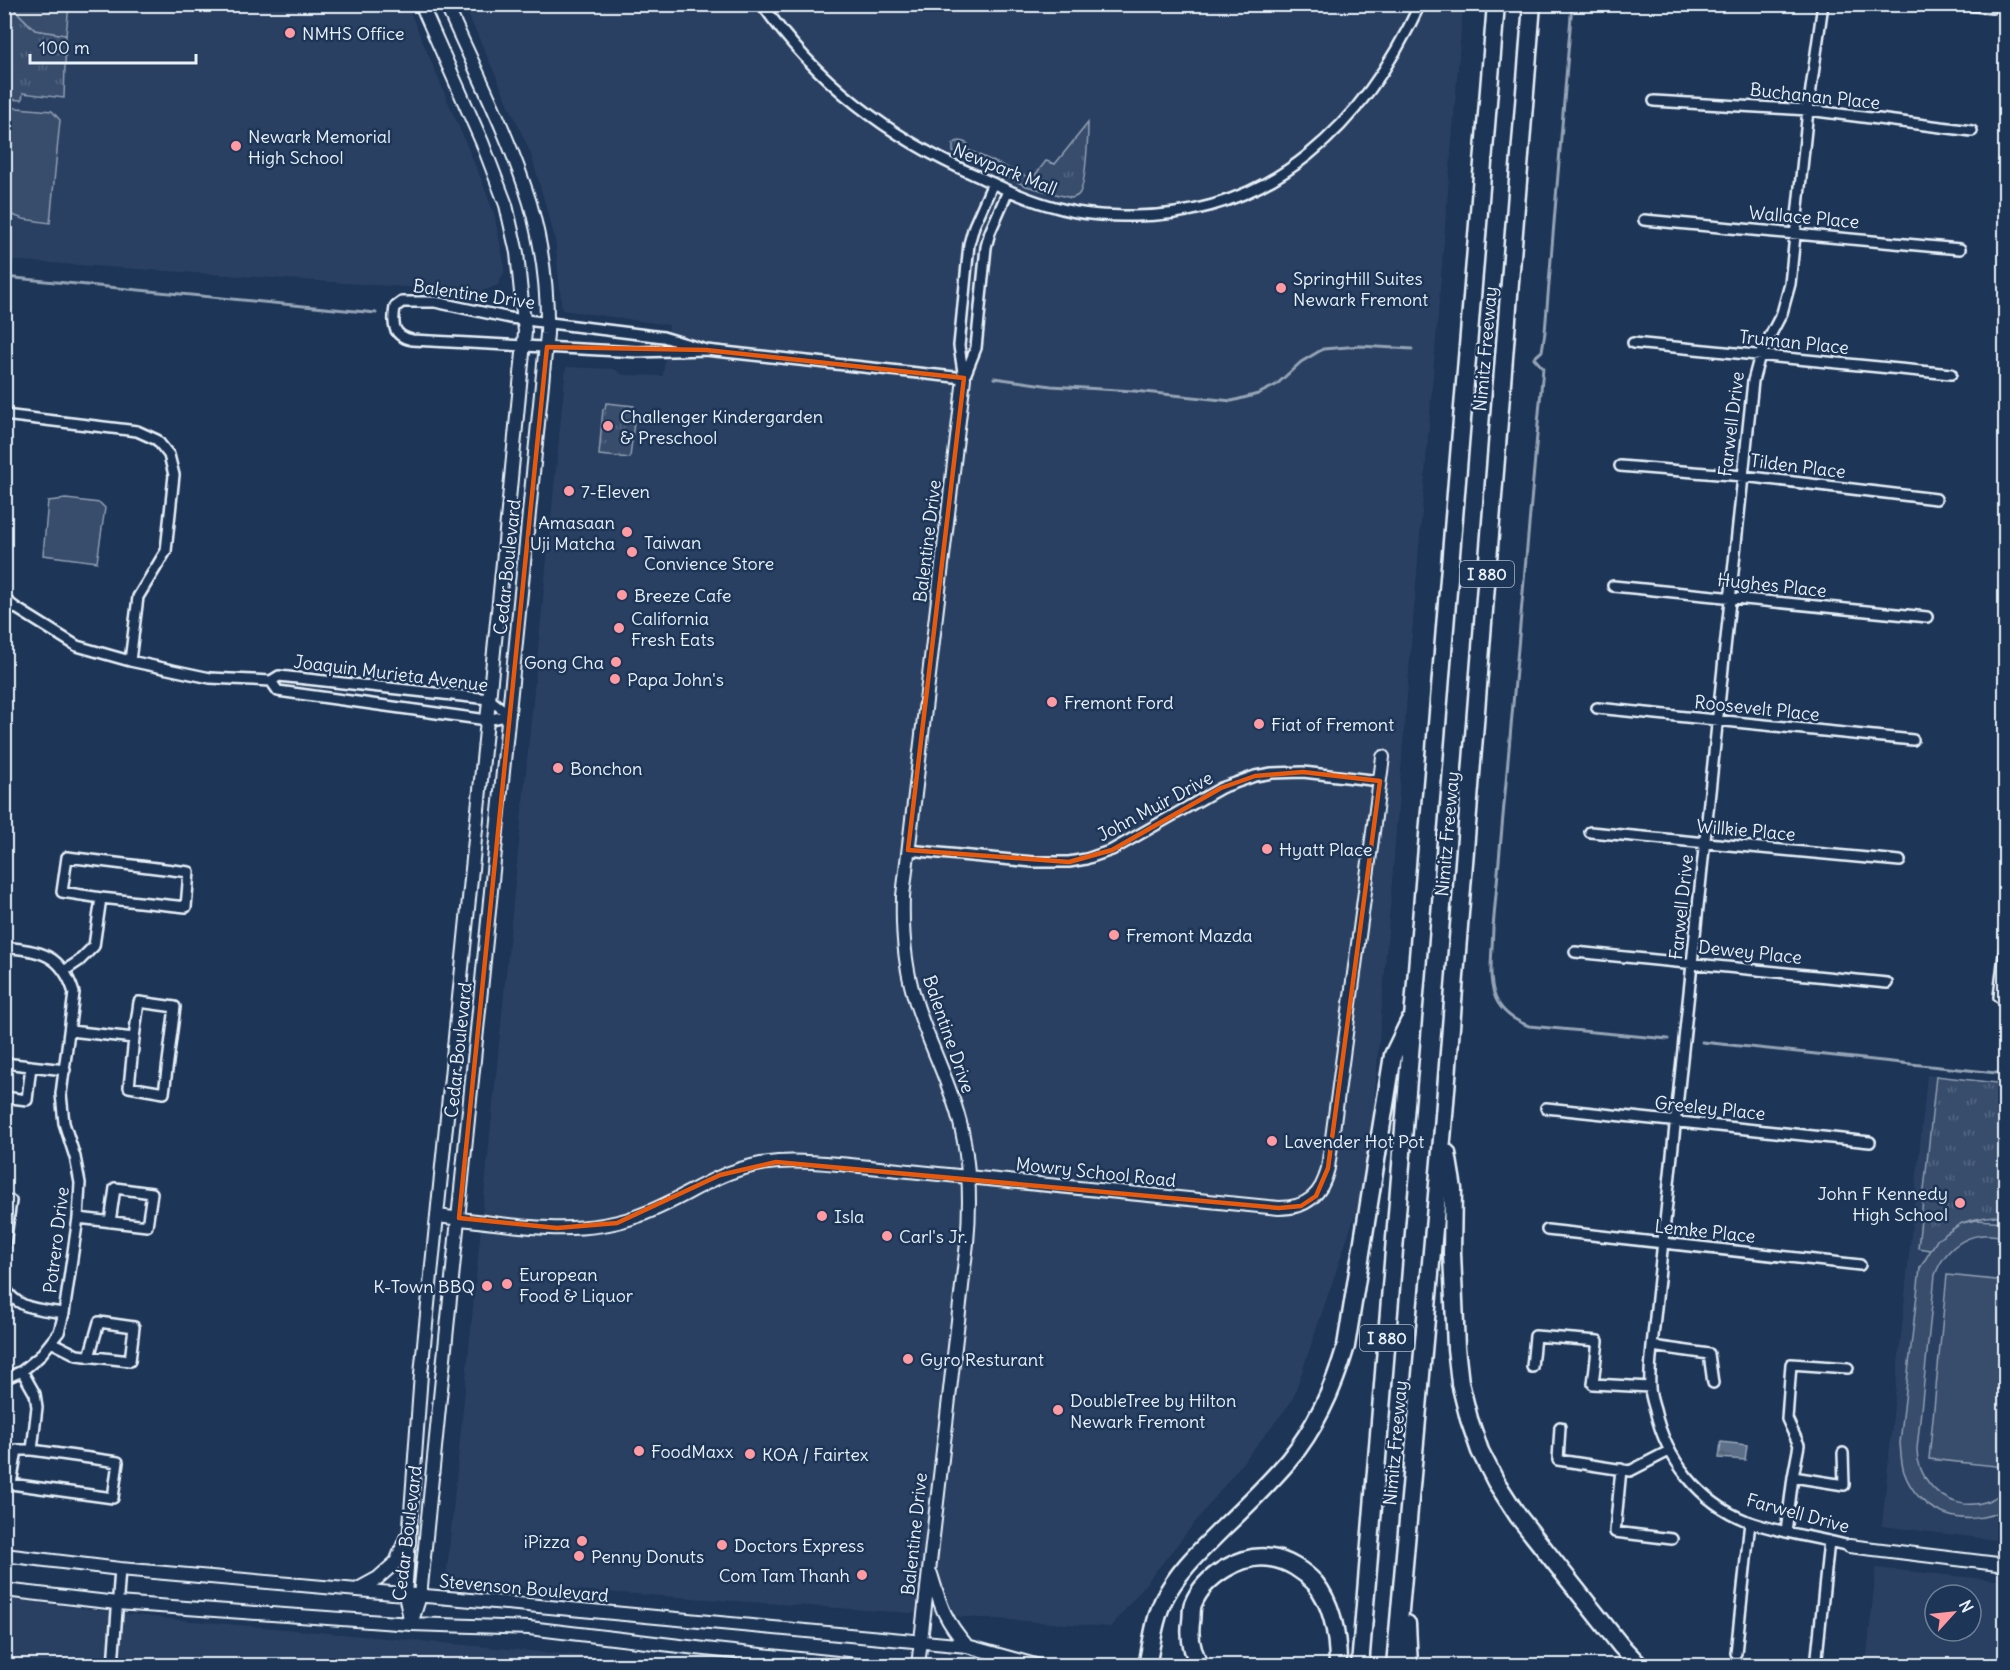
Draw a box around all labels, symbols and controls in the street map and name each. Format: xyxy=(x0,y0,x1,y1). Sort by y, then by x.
place label: NMHS Office xyxy=(302,22,405,45)
marker: NMHS Office xyxy=(283,26,297,40)
scale bar xyxy=(30,27,196,65)
text: 100 m xyxy=(39,36,90,59)
street label: Buchanan Place xyxy=(1749,78,1881,114)
place label: Newark Memorial High School xyxy=(248,125,391,169)
street label: Newpark Mall xyxy=(950,138,1060,200)
marker: Newark Memorial High School xyxy=(229,139,243,153)
street label: Wallace Place xyxy=(1748,201,1860,233)
place label: SpringHill Suites Newark Fremont xyxy=(1293,267,1428,311)
street label: Balentine Drive xyxy=(411,274,537,314)
marker: SpringHill Suites Newark Fremont xyxy=(1274,281,1288,295)
street label: Nimitz Freeway xyxy=(1468,286,1502,412)
street label: Truman Place xyxy=(1738,325,1850,359)
street label: Farwell Drive xyxy=(1713,370,1749,478)
place label: Challenger Kindergarden & Preschool xyxy=(620,405,823,449)
marker: Challenger Kindergarden & Preschool xyxy=(601,419,615,433)
street label: Tilden Place xyxy=(1749,449,1847,483)
street label: Balentine Drive xyxy=(908,478,946,604)
place label: 7-Eleven xyxy=(581,480,650,503)
marker: 7-Eleven xyxy=(562,484,576,498)
street label: Cedar Boulevard xyxy=(488,498,526,636)
place label: Amasaan Uji Matcha xyxy=(530,511,615,555)
marker: Amasaan Uji Matcha xyxy=(620,525,634,539)
place label: Taiwan Convience Store xyxy=(644,531,774,575)
marker: Taiwan Convience Store xyxy=(625,545,639,559)
road number: I 880 xyxy=(1460,561,1514,587)
street label: Hughes Place xyxy=(1716,568,1828,602)
place label: Breeze Cafe xyxy=(634,584,731,607)
marker: Breeze Cafe xyxy=(615,588,629,602)
place label: California Fresh Eats xyxy=(631,607,715,651)
marker: California Fresh Eats xyxy=(612,621,626,635)
street label: Joaquin Murieta Avenue xyxy=(292,650,490,696)
place label: Gong Cha xyxy=(524,651,604,674)
marker: Gong Cha xyxy=(609,655,623,669)
place label: Papa John's xyxy=(627,668,724,691)
marker: Papa John's xyxy=(608,672,622,686)
street label: Roosevelt Place xyxy=(1693,690,1821,726)
place label: Fremont Ford xyxy=(1064,691,1174,714)
marker: Fremont Ford xyxy=(1045,695,1059,709)
place label: Fiat of Fremont xyxy=(1271,713,1394,736)
marker: Fiat of Fremont xyxy=(1252,717,1266,731)
place label: Bonchon xyxy=(570,757,642,780)
marker: Bonchon xyxy=(551,761,565,775)
street label: John Muir Drive xyxy=(1093,766,1217,846)
street label: Nimitz Freeway xyxy=(1430,771,1464,897)
street label: Willkie Place xyxy=(1696,814,1796,846)
place label: Hyatt Place xyxy=(1279,838,1372,861)
marker: Hyatt Place xyxy=(1260,842,1274,856)
street label: Farwell Drive xyxy=(1664,853,1698,961)
place label: Fremont Mazda xyxy=(1126,924,1253,947)
marker: Fremont Mazda xyxy=(1107,928,1121,942)
street label: Dewey Place xyxy=(1697,935,1803,969)
street label: Balentine Drive xyxy=(918,972,980,1096)
street label: Cedar Boulevard xyxy=(439,981,477,1119)
street label: Greeley Place xyxy=(1654,1091,1766,1125)
place label: Lavender Hot Pot xyxy=(1284,1130,1424,1153)
marker: Lavender Hot Pot xyxy=(1265,1134,1279,1148)
street label: Mowry School Road xyxy=(1015,1152,1178,1192)
place label: John F Kennedy High School xyxy=(1817,1182,1948,1226)
street label: Potrero Drive xyxy=(38,1185,74,1295)
marker: John F Kennedy High School xyxy=(1953,1196,1967,1210)
place label: Isla xyxy=(834,1205,864,1228)
marker: Isla xyxy=(815,1209,829,1223)
street label: Lemke Place xyxy=(1653,1214,1757,1248)
place label: Carl's Jr. xyxy=(899,1225,967,1248)
marker: Carl's Jr. xyxy=(880,1229,894,1243)
place label: European Food & Liquor xyxy=(519,1263,634,1307)
place label: K-Town BBQ xyxy=(373,1275,475,1298)
marker: European Food & Liquor xyxy=(500,1277,514,1291)
marker: K-Town BBQ xyxy=(480,1279,494,1293)
road number: I 880 xyxy=(1360,1325,1414,1351)
place label: Gyro Resturant xyxy=(920,1348,1044,1371)
marker: Gyro Resturant xyxy=(901,1352,915,1366)
street label: Nimitz Freeway xyxy=(1378,1380,1412,1506)
place label: DoubleTree by Hilton Newark Fremont xyxy=(1070,1389,1236,1433)
marker: DoubleTree by Hilton Newark Fremont xyxy=(1051,1403,1065,1417)
place label: FoodMaxx xyxy=(651,1440,734,1463)
place label: KOA / Fairtex xyxy=(762,1443,869,1466)
marker: FoodMaxx xyxy=(632,1444,646,1458)
marker: KOA / Fairtex xyxy=(743,1447,757,1461)
street label: Cedar Boulevard xyxy=(387,1464,427,1602)
street label: Balentine Drive xyxy=(896,1472,932,1596)
street label: Farwell Drive xyxy=(1744,1488,1852,1538)
place label: iPizza xyxy=(524,1530,570,1553)
marker: iPizza xyxy=(575,1534,589,1548)
place label: Doctors Express xyxy=(734,1534,865,1557)
marker: Doctors Express xyxy=(715,1538,729,1552)
place label: Penny Donuts xyxy=(591,1545,704,1568)
marker: Penny Donuts xyxy=(572,1549,586,1563)
place label: Com Tam Thanh xyxy=(719,1564,850,1587)
marker: Com Tam Thanh xyxy=(855,1568,869,1582)
street label: Stevenson Boulevard xyxy=(438,1569,610,1607)
north arrow xyxy=(1923,1583,1983,1643)
text: N xyxy=(1955,1597,1978,1616)

